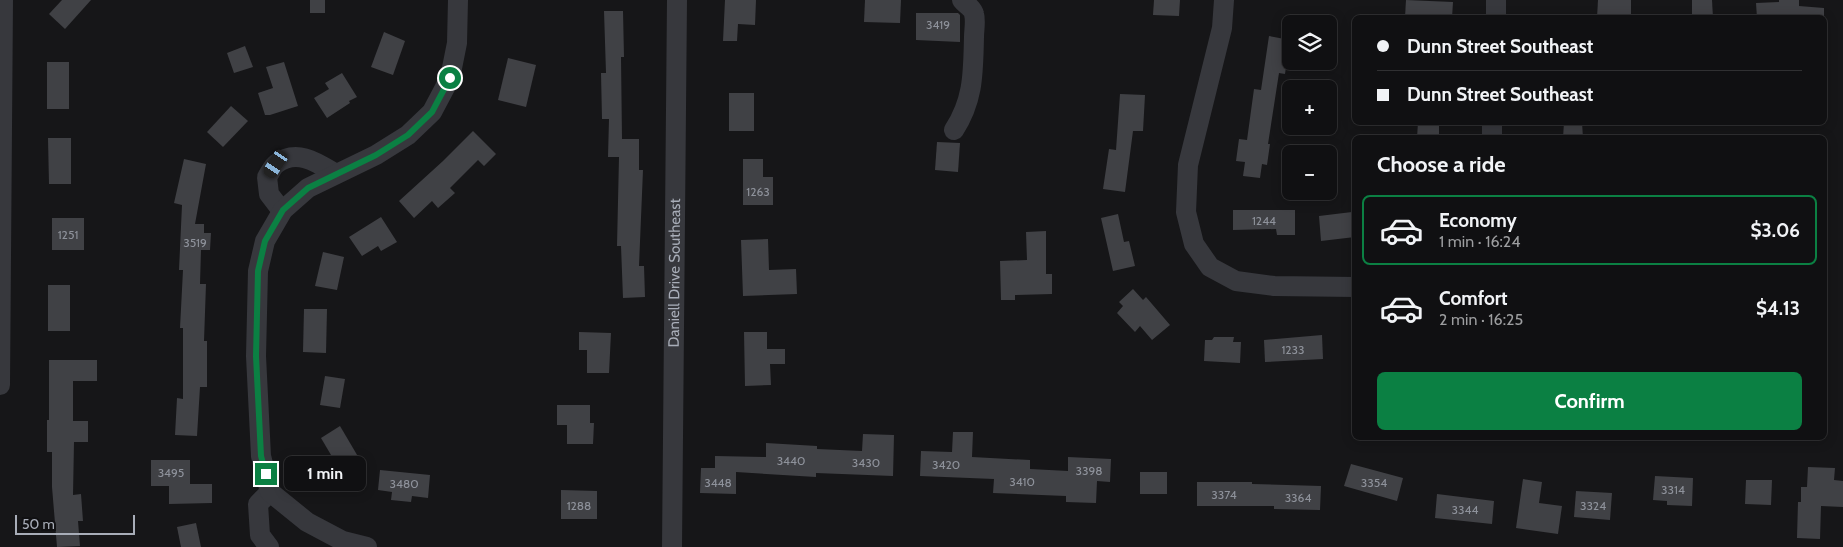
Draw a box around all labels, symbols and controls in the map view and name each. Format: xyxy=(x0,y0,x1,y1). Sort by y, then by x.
map controls xyxy=(1282,15,1337,200)
button: layers xyxy=(1282,15,1337,70)
house number: 3419 xyxy=(926,17,950,32)
text: Dunn Street Southeast xyxy=(1407,35,1593,58)
route start xyxy=(439,67,461,89)
button: + xyxy=(1282,80,1337,135)
text: Dunn Street Southeast xyxy=(1407,83,1593,106)
button: − xyxy=(1282,145,1337,200)
car xyxy=(261,147,290,181)
text: Choose a ride xyxy=(1377,151,1506,178)
house number: 1263 xyxy=(746,184,770,199)
street label: Daniell Drive Southeast xyxy=(665,198,684,348)
icon: car xyxy=(1379,208,1424,253)
text: Economy xyxy=(1439,209,1517,232)
house number: 1244 xyxy=(1252,213,1276,228)
text: $3.06 xyxy=(1751,219,1800,242)
house number: 1251 xyxy=(58,227,78,242)
text: 1 min · 16:24 xyxy=(1439,232,1520,251)
house number: 3519 xyxy=(183,235,207,250)
icon: car xyxy=(1379,286,1424,331)
text: Comfort xyxy=(1439,287,1508,310)
text: $4.13 xyxy=(1756,297,1800,320)
text: 2 min · 16:25 xyxy=(1439,310,1523,329)
house number: 1233 xyxy=(1281,342,1305,357)
button: Confirm xyxy=(1377,372,1802,430)
house number: 3440 xyxy=(777,453,805,468)
house number: 3430 xyxy=(852,455,880,470)
callout: 1 min xyxy=(284,456,366,492)
house number: 3420 xyxy=(932,457,960,472)
route end xyxy=(255,463,277,485)
house number: 3398 xyxy=(1075,463,1103,478)
text: 1 min xyxy=(307,464,343,483)
house number: 3495 xyxy=(158,465,184,480)
house number: 3410 xyxy=(1009,474,1035,489)
house number: 3448 xyxy=(704,475,732,490)
house number: 3354 xyxy=(1361,475,1387,490)
house number: 3480 xyxy=(389,476,419,491)
house number: 3314 xyxy=(1661,482,1685,497)
house number: 3374 xyxy=(1211,487,1237,502)
house number: 3364 xyxy=(1285,490,1311,505)
house number: 1288 xyxy=(567,498,591,513)
house number: 3324 xyxy=(1580,498,1606,513)
house number: 3344 xyxy=(1452,502,1478,517)
scale bar xyxy=(15,512,135,535)
text: 50 m xyxy=(22,515,55,533)

